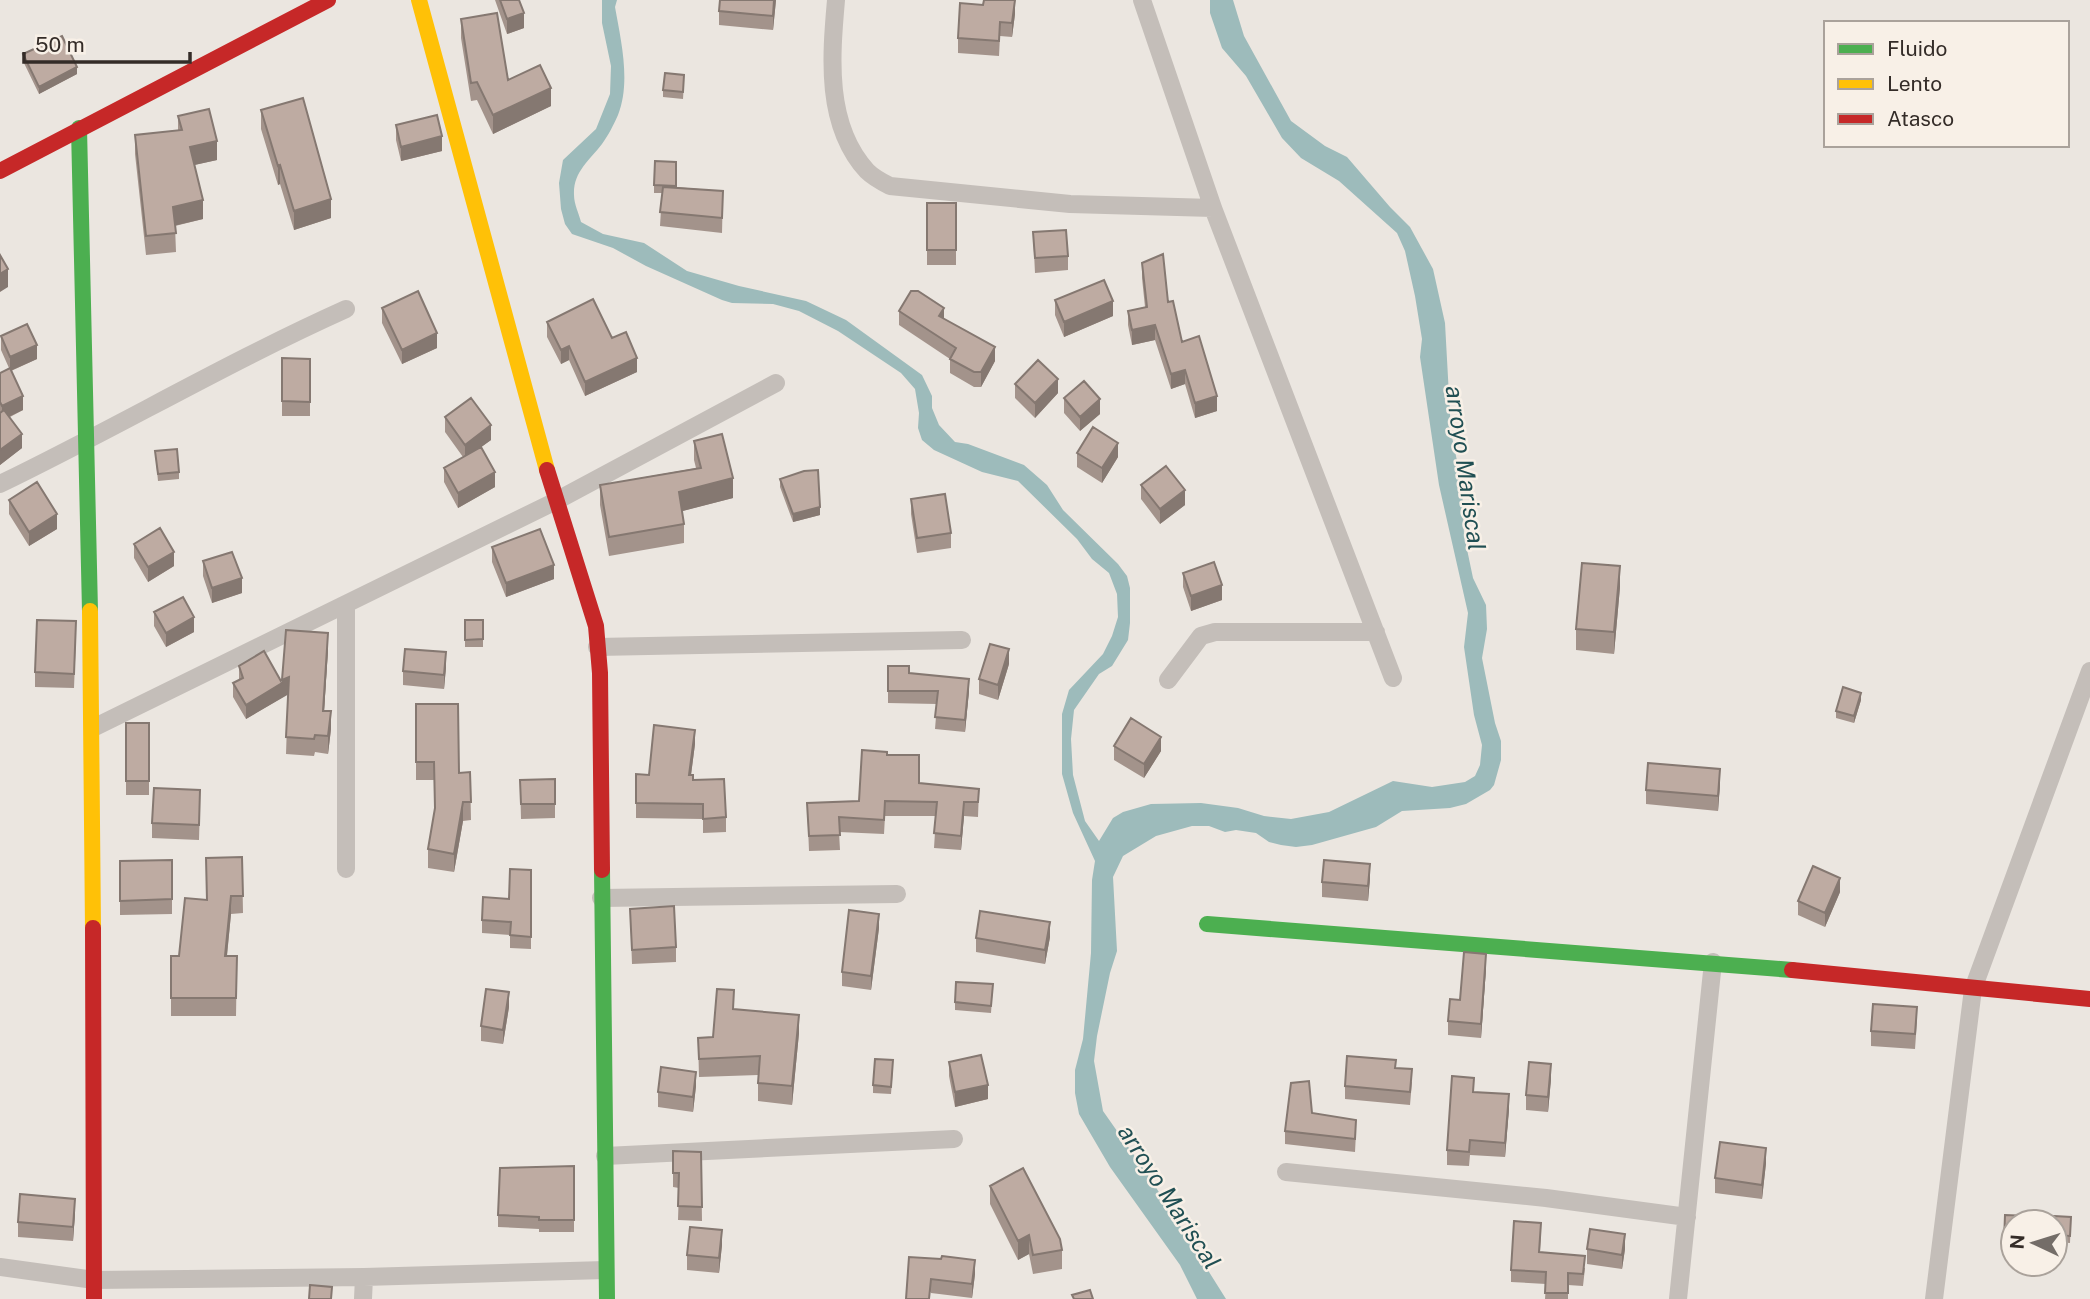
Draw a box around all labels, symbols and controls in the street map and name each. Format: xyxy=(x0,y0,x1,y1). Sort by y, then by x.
scale bar xyxy=(24,21,191,65)
legend xyxy=(1824,21,2069,147)
text: 50 m xyxy=(35,32,85,57)
text: Fluido xyxy=(1887,36,1947,61)
text: Lento xyxy=(1887,71,1942,96)
text: Atasco xyxy=(1887,106,1954,131)
water label: arroyo Mariscal xyxy=(1441,384,1491,552)
water label: arroyo Mariscal xyxy=(1113,1119,1227,1274)
north arrow xyxy=(1999,1208,2069,1278)
text: N xyxy=(2006,1234,2029,1250)

